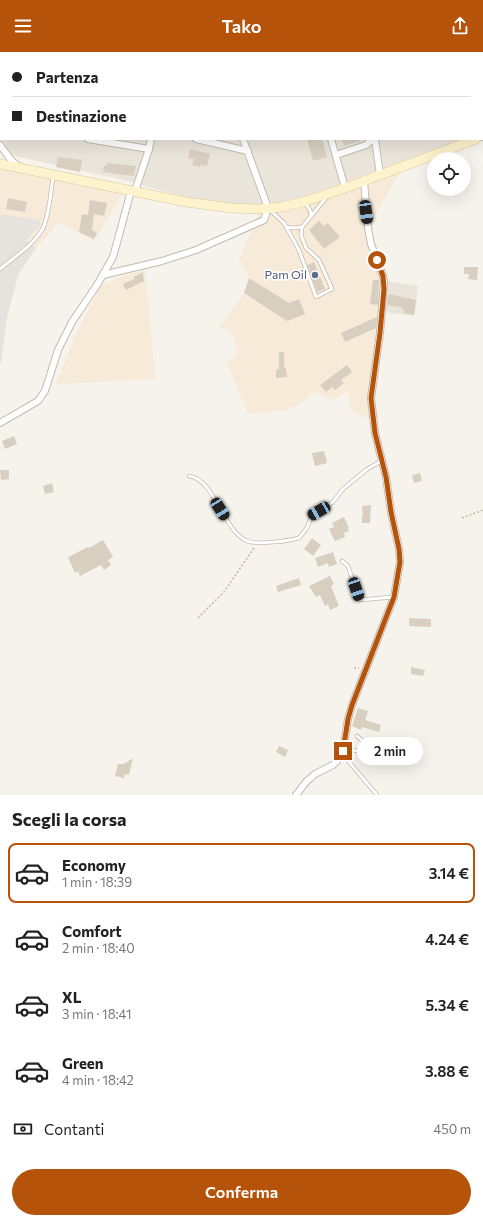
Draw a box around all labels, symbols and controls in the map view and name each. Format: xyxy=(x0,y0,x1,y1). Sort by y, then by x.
icon: menu xyxy=(12,15,34,37)
text: Tako xyxy=(221,15,262,37)
icon: share xyxy=(449,15,471,37)
text: Partenza xyxy=(36,68,98,86)
text: Destinazione xyxy=(36,107,126,125)
map controls xyxy=(427,152,471,196)
button: locate xyxy=(427,152,471,196)
car xyxy=(358,199,374,225)
route start xyxy=(368,251,386,269)
place label: Pam Oil xyxy=(264,267,307,281)
marker: Pam Oil xyxy=(310,270,320,280)
car xyxy=(209,496,231,522)
car xyxy=(306,500,332,522)
car xyxy=(347,576,365,602)
callout: 2 min xyxy=(357,737,423,765)
route end xyxy=(334,742,352,760)
text: 2 min xyxy=(374,743,406,759)
text: Scegli la corsa xyxy=(12,808,127,830)
icon: car xyxy=(14,855,50,891)
text: Economy xyxy=(62,856,126,874)
text: 3.14 € xyxy=(429,864,469,882)
text: 1 min · 18:39 xyxy=(62,874,132,890)
icon: car xyxy=(14,921,50,957)
text: Comfort xyxy=(62,922,122,940)
text: 4.24 € xyxy=(425,930,469,948)
text: 2 min · 18:40 xyxy=(62,940,135,956)
icon: car xyxy=(14,987,50,1023)
text: XL xyxy=(62,988,81,1006)
text: 5.34 € xyxy=(425,996,469,1014)
text: 3 min · 18:41 xyxy=(62,1006,132,1022)
icon: car xyxy=(14,1053,50,1089)
text: Green xyxy=(62,1054,103,1072)
text: 3.88 € xyxy=(425,1062,469,1080)
text: 4 min · 18:42 xyxy=(62,1072,134,1088)
icon: cash xyxy=(12,1118,34,1140)
text: Contanti xyxy=(44,1120,104,1138)
text: 450 m xyxy=(433,1121,471,1137)
button: Conferma xyxy=(12,1169,471,1215)

